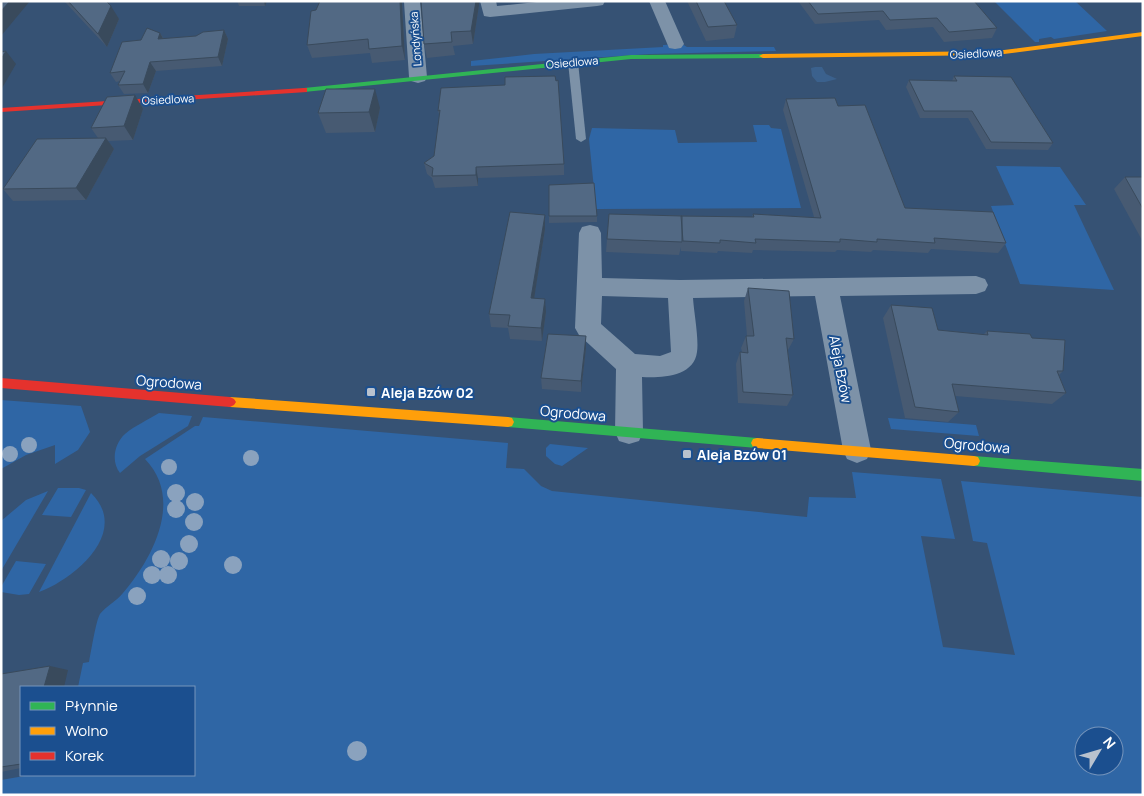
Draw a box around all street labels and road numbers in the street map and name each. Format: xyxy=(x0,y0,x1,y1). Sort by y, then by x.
street label: Londyńska xyxy=(406,11,424,67)
street label: Osiedlowa xyxy=(949,44,1003,62)
street label: Osiedlowa xyxy=(545,52,599,72)
street label: Osiedlowa xyxy=(141,90,195,108)
street label: Aleja Bzów xyxy=(825,334,857,405)
street label: Ogrodowa xyxy=(135,370,203,394)
street label: Ogrodowa xyxy=(539,401,607,425)
street label: Ogrodowa xyxy=(943,433,1011,457)

